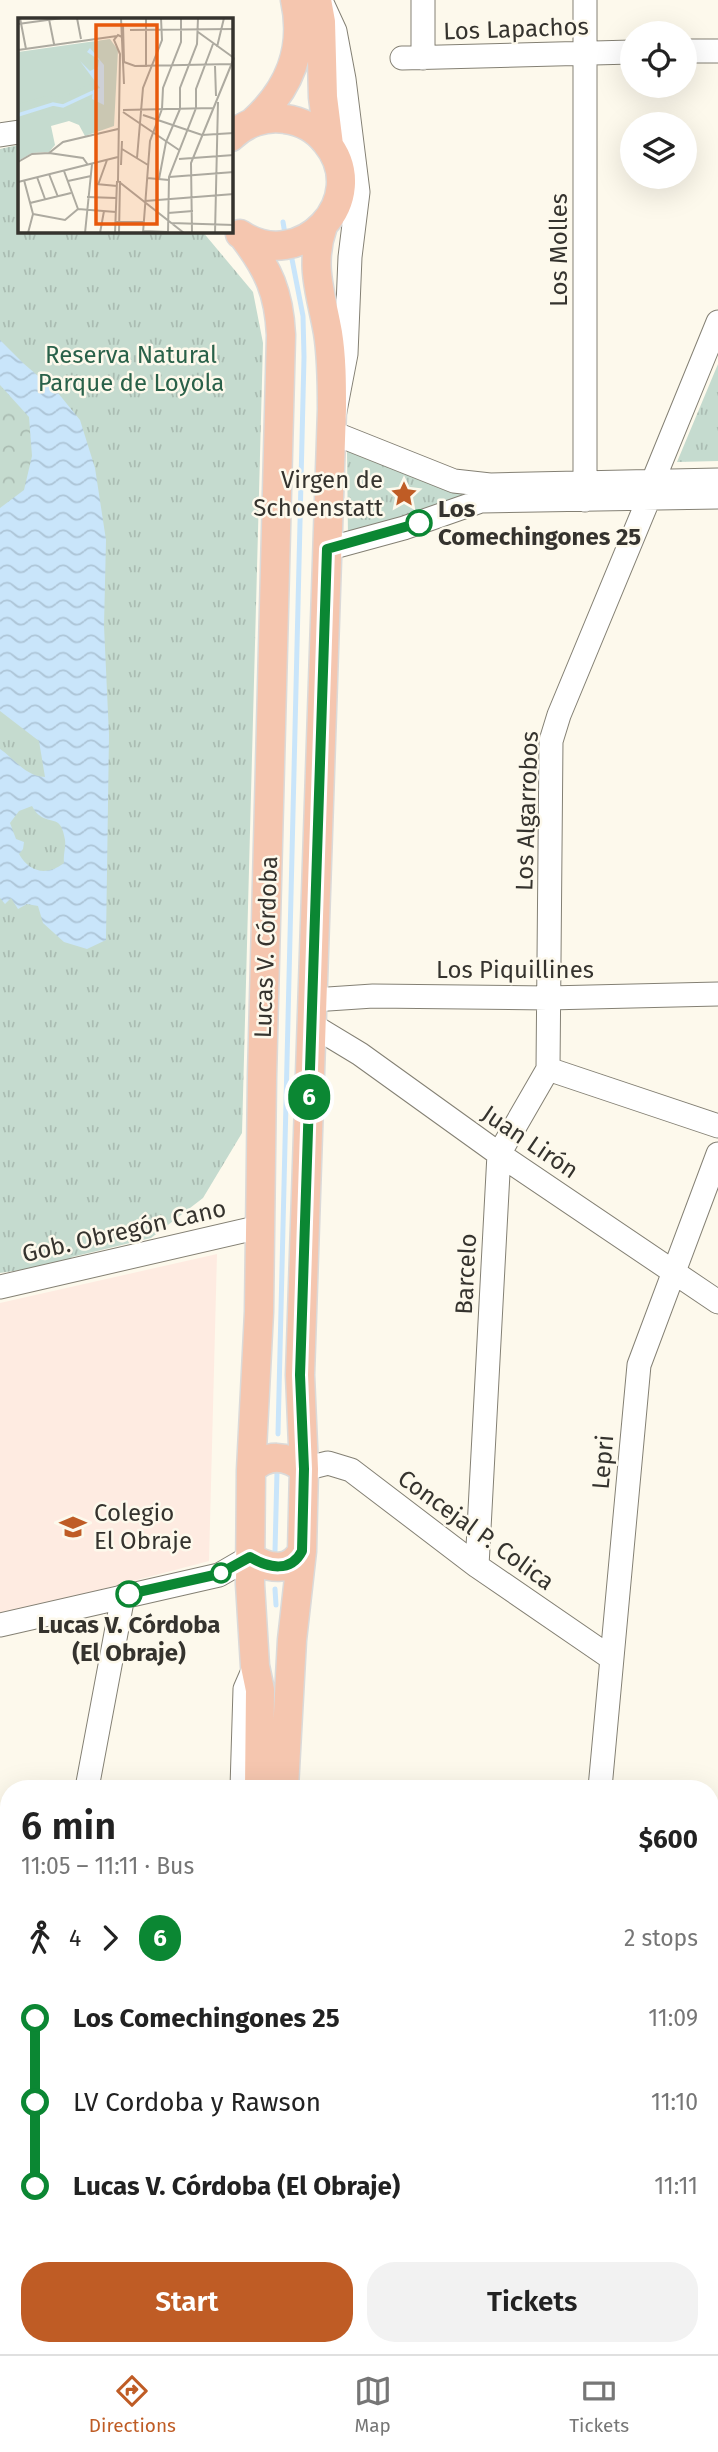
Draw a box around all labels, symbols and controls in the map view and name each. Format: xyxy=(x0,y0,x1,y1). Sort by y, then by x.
street label: Los Lapachos xyxy=(443,12,589,46)
inset map xyxy=(18,18,233,233)
map controls xyxy=(620,21,697,189)
button: locate xyxy=(620,21,697,98)
button: layers xyxy=(620,112,697,189)
street label: Los Molles xyxy=(545,193,573,307)
park label: Reserva Natural Parque de Loyola xyxy=(38,341,224,397)
place label: Virgen de Schoenstatt xyxy=(253,466,383,522)
place icon: Virgen de Schoenstatt xyxy=(389,479,419,509)
place label: Los Comechingones 25 xyxy=(438,495,641,551)
marker: Los Comechingones 25 xyxy=(406,510,432,536)
street label: Los Algarrobos xyxy=(510,731,544,891)
street label: Lucas V. Córdoba xyxy=(249,855,283,1039)
street label: Los Piquillines xyxy=(436,956,594,984)
line badge: 6 xyxy=(286,1074,332,1120)
text: 6 xyxy=(302,1083,316,1111)
street label: Juan Lirón xyxy=(477,1100,583,1184)
street label: Gob. Obregón Cano xyxy=(19,1194,229,1268)
street label: Barcelo xyxy=(450,1233,482,1315)
street label: Lepri xyxy=(587,1434,619,1490)
street label: Concejal P. Colica xyxy=(392,1464,560,1596)
place label: Colegio El Obraje xyxy=(94,1499,192,1555)
school or university icon: Colegio El Obraje xyxy=(58,1512,88,1542)
unlabelled marker xyxy=(211,1563,231,1583)
marker: Lucas V. Córdoba (El Obraje) xyxy=(116,1581,142,1607)
place label: Lucas V. Córdoba (El Obraje) xyxy=(38,1611,220,1667)
text: 6 min xyxy=(21,1803,116,1849)
text: $600 xyxy=(639,1824,698,1855)
text: 11:05 – 11:11 · Bus xyxy=(21,1852,194,1880)
icon: walk xyxy=(21,1919,59,1957)
icon: forward xyxy=(91,1919,129,1957)
text: 4 xyxy=(69,1924,81,1952)
text: 6 xyxy=(153,1924,167,1952)
text: 2 stops xyxy=(624,1924,698,1952)
text: Los Comechingones 25 xyxy=(73,2003,340,2034)
text: 11:09 xyxy=(648,2004,698,2032)
text: LV Cordoba y Rawson xyxy=(73,2087,321,2118)
text: 11:10 xyxy=(651,2088,698,2116)
text: Lucas V. Córdoba (El Obraje) xyxy=(73,2171,400,2202)
text: 11:11 xyxy=(654,2172,698,2200)
button: Start xyxy=(21,2262,353,2342)
button: Tickets xyxy=(367,2262,698,2342)
tab: Directions xyxy=(89,2372,176,2437)
tab: Map xyxy=(354,2372,392,2437)
tab: Tickets xyxy=(569,2372,629,2437)

